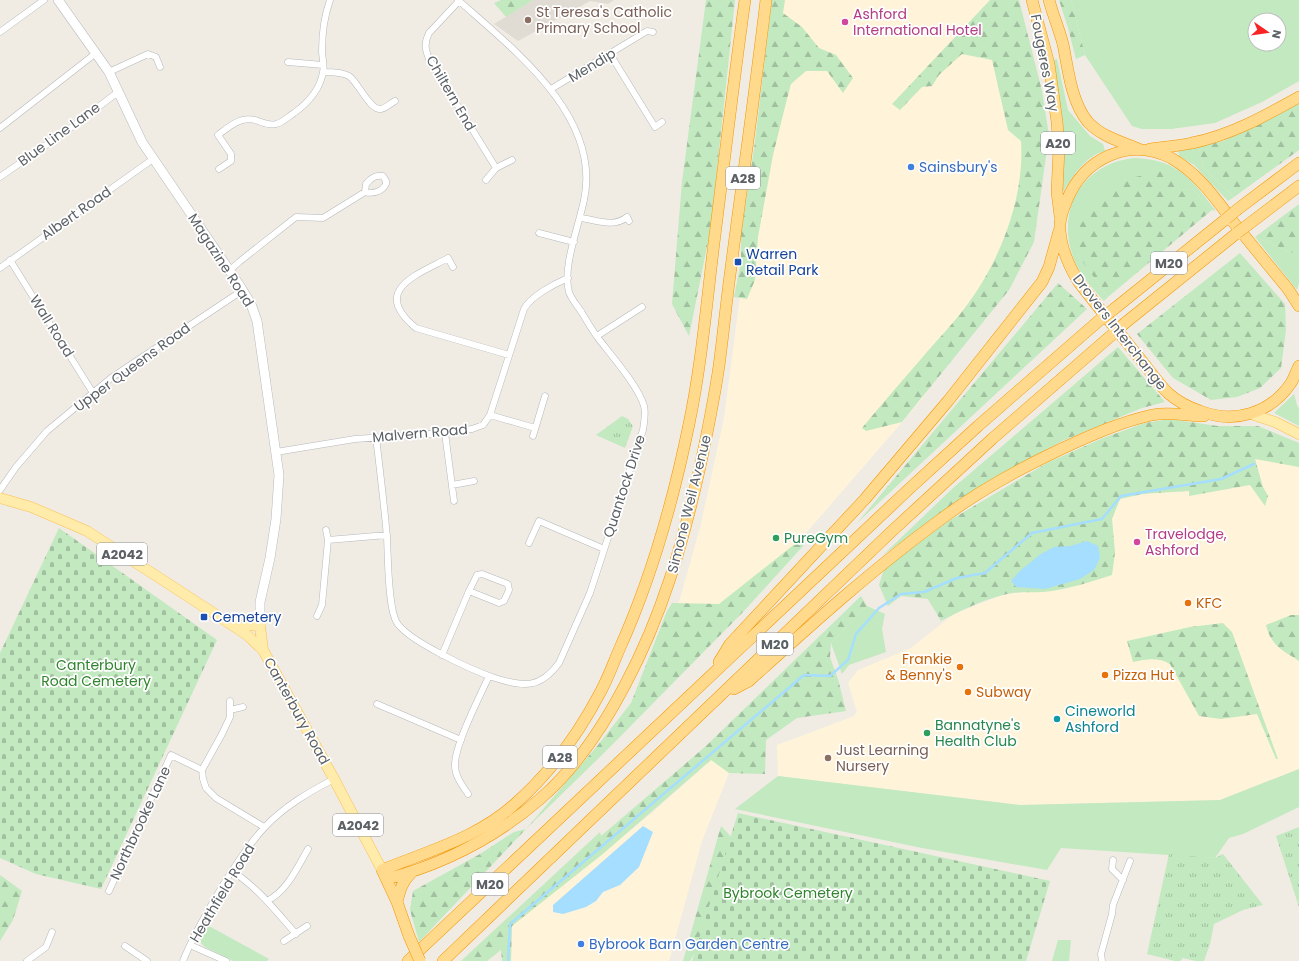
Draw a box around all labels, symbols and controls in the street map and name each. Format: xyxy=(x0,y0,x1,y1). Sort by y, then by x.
place label: St Teresa's Catholic Primary School xyxy=(536,2,672,38)
place label: Ashford International Hotel xyxy=(853,4,982,40)
street label: Fougeres Way xyxy=(1026,12,1064,114)
north arrow xyxy=(1247,12,1287,52)
marker: St Teresa's Catholic Primary School xyxy=(523,15,533,25)
marker: Ashford International Hotel xyxy=(840,17,850,27)
text: N xyxy=(1268,28,1285,40)
street label: Mendip xyxy=(565,43,619,87)
street label: Chiltern End xyxy=(421,52,481,134)
street label: Blue Line Lane xyxy=(14,97,105,171)
road number: A20 xyxy=(1041,132,1075,154)
place label: Sainsbury's xyxy=(919,157,997,177)
marker: Sainsbury's xyxy=(906,162,916,172)
road number: A28 xyxy=(726,167,760,189)
street label: Albert Road xyxy=(37,181,115,245)
street label: Magazine Road xyxy=(183,209,259,311)
place label: Warren Retail Park xyxy=(746,244,819,280)
road number: M20 xyxy=(1151,252,1187,274)
marker: Warren Retail Park xyxy=(733,257,743,267)
street label: Drovers Interchange xyxy=(1068,270,1172,394)
street label: Wall Road xyxy=(25,291,79,361)
street label: Upper Queens Road xyxy=(70,318,194,416)
street label: Malvern Road xyxy=(371,419,469,447)
street label: Quantock Drive xyxy=(598,432,650,540)
street label: Simone Weil Avenue xyxy=(662,432,716,575)
place label: Travelodge, Ashford xyxy=(1145,524,1227,560)
place label: PureGym xyxy=(784,528,848,548)
marker: PureGym xyxy=(771,533,781,543)
marker: Travelodge, Ashford xyxy=(1132,537,1142,547)
road number: A2042 xyxy=(97,543,147,565)
place label: KFC xyxy=(1196,593,1222,613)
marker: KFC xyxy=(1183,598,1193,608)
place label: Cemetery xyxy=(212,607,282,627)
marker: Cemetery xyxy=(199,612,209,622)
road number: M20 xyxy=(757,633,793,655)
place label: Frankie & Benny's xyxy=(885,649,952,685)
street label: Canterbury Road xyxy=(259,654,335,768)
park label: Canterbury Road Cemetery xyxy=(41,655,151,691)
marker: Frankie & Benny's xyxy=(955,662,965,672)
place label: Pizza Hut xyxy=(1113,665,1174,685)
marker: Pizza Hut xyxy=(1100,670,1110,680)
place label: Subway xyxy=(976,682,1032,702)
marker: Subway xyxy=(963,687,973,697)
place label: Cineworld Ashford xyxy=(1065,701,1135,737)
marker: Cineworld Ashford xyxy=(1052,714,1062,724)
place label: Bannatyne's Health Club xyxy=(935,715,1021,751)
marker: Bannatyne's Health Club xyxy=(922,728,932,738)
place label: Just Learning Nursery xyxy=(836,740,929,776)
road number: A28 xyxy=(543,746,577,768)
marker: Just Learning Nursery xyxy=(823,753,833,763)
street label: Northbrooke Lane xyxy=(105,763,175,883)
road number: A2042 xyxy=(333,814,383,836)
street label: Heathfield Road xyxy=(185,840,259,946)
road number: M20 xyxy=(472,873,508,895)
park label: Bybrook Cemetery xyxy=(723,883,853,903)
place label: Bybrook Barn Garden Centre xyxy=(589,934,789,954)
marker: Bybrook Barn Garden Centre xyxy=(576,939,586,949)

